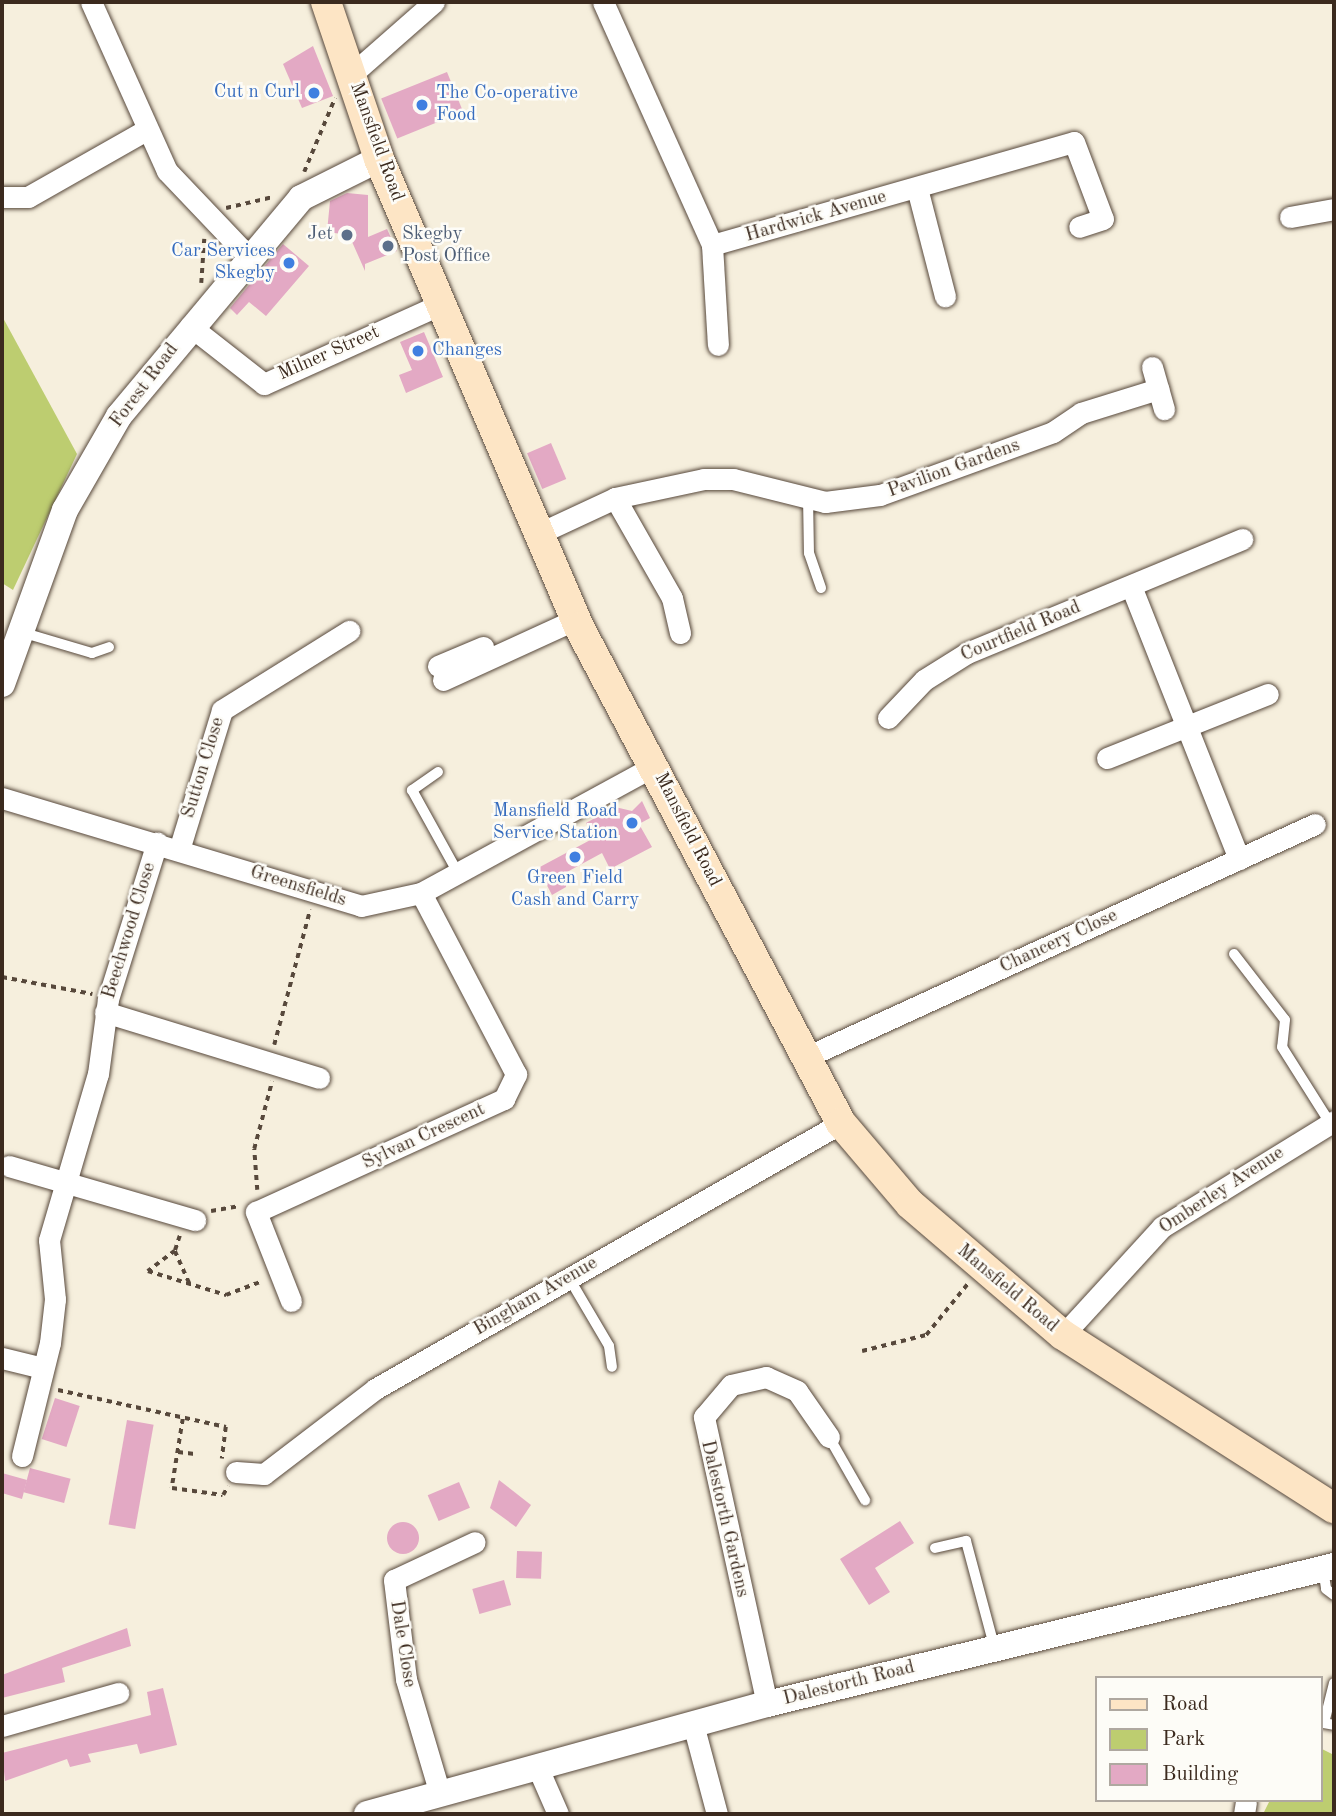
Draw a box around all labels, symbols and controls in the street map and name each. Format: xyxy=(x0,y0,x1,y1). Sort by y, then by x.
street label: Mansfield Road xyxy=(344,79,408,205)
place label: Cut n Curl xyxy=(214,82,300,104)
place label: The Co-operative Food xyxy=(436,83,578,127)
marker: Cut n Curl xyxy=(306,85,322,101)
marker: The Co-operative Food xyxy=(414,97,430,113)
street label: Hardwick Avenue xyxy=(743,186,889,248)
place label: Jet xyxy=(307,224,333,246)
place label: Skegby Post Office xyxy=(402,224,490,268)
marker: Jet xyxy=(339,227,355,243)
marker: Skegby Post Office xyxy=(380,238,396,254)
place label: Car Services Skegby xyxy=(171,241,275,285)
marker: Car Services Skegby xyxy=(281,255,297,271)
street label: Milner Street xyxy=(275,321,383,387)
street label: Forest Road xyxy=(106,339,184,433)
place label: Changes xyxy=(432,340,502,362)
marker: Changes xyxy=(410,343,426,359)
street label: Pavilion Gardens xyxy=(885,434,1023,504)
street label: Courtfield Road xyxy=(958,596,1084,668)
street label: Sutton Close xyxy=(178,715,230,821)
street label: Mansfield Road xyxy=(648,769,726,891)
place label: Mansfield Road Service Station xyxy=(493,801,618,845)
marker: Mansfield Road Service Station xyxy=(624,815,640,831)
marker: Green Field Cash and Carry xyxy=(567,849,583,865)
street label: Beechwood Close xyxy=(98,860,162,1002)
street label: Greensfields xyxy=(247,862,349,912)
place label: Green Field Cash and Carry xyxy=(511,868,639,912)
street label: Chancery Close xyxy=(997,905,1121,979)
street label: Sylvan Crescent xyxy=(359,1099,489,1175)
street label: Omberley Avenue xyxy=(1155,1142,1289,1240)
street label: Mansfield Road xyxy=(952,1240,1062,1338)
street label: Bingham Avenue xyxy=(470,1252,602,1342)
street label: Dalestorth Gardens xyxy=(695,1438,753,1600)
street label: Dale Close xyxy=(384,1599,420,1689)
street label: Dalestorth Road xyxy=(781,1657,917,1711)
legend xyxy=(1094,1676,1322,1802)
text: Road xyxy=(1162,1694,1209,1715)
text: Park xyxy=(1162,1729,1205,1750)
text: Building xyxy=(1162,1764,1238,1785)

